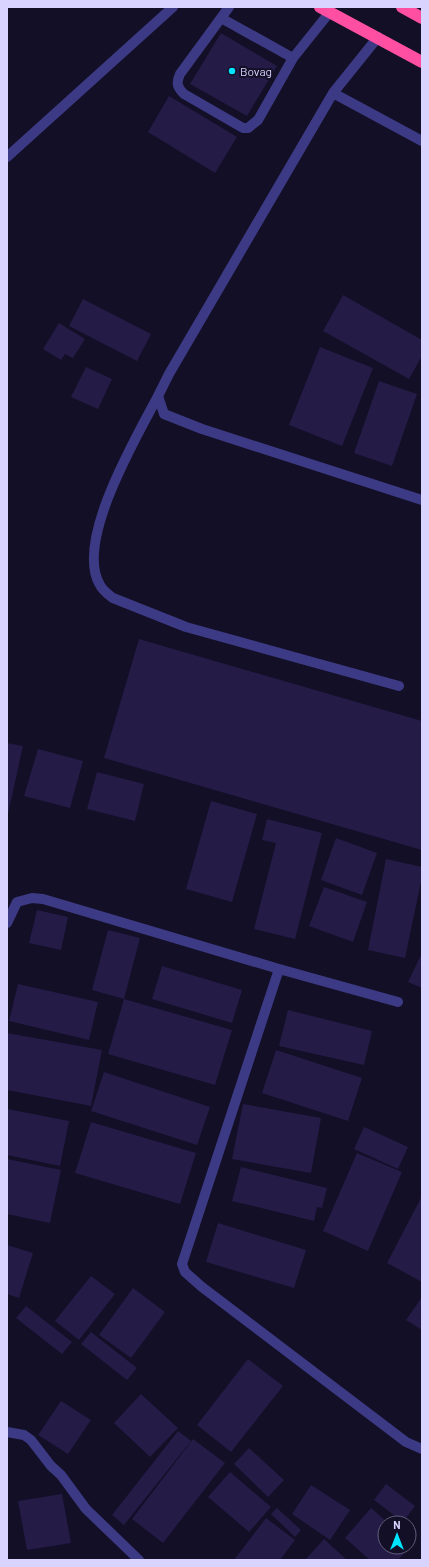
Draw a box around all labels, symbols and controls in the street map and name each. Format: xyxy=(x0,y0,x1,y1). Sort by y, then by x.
place label: Bovag xyxy=(240,64,272,78)
marker: Bovag xyxy=(227,66,237,76)
north arrow xyxy=(377,1515,417,1555)
text: N xyxy=(393,1518,401,1531)

